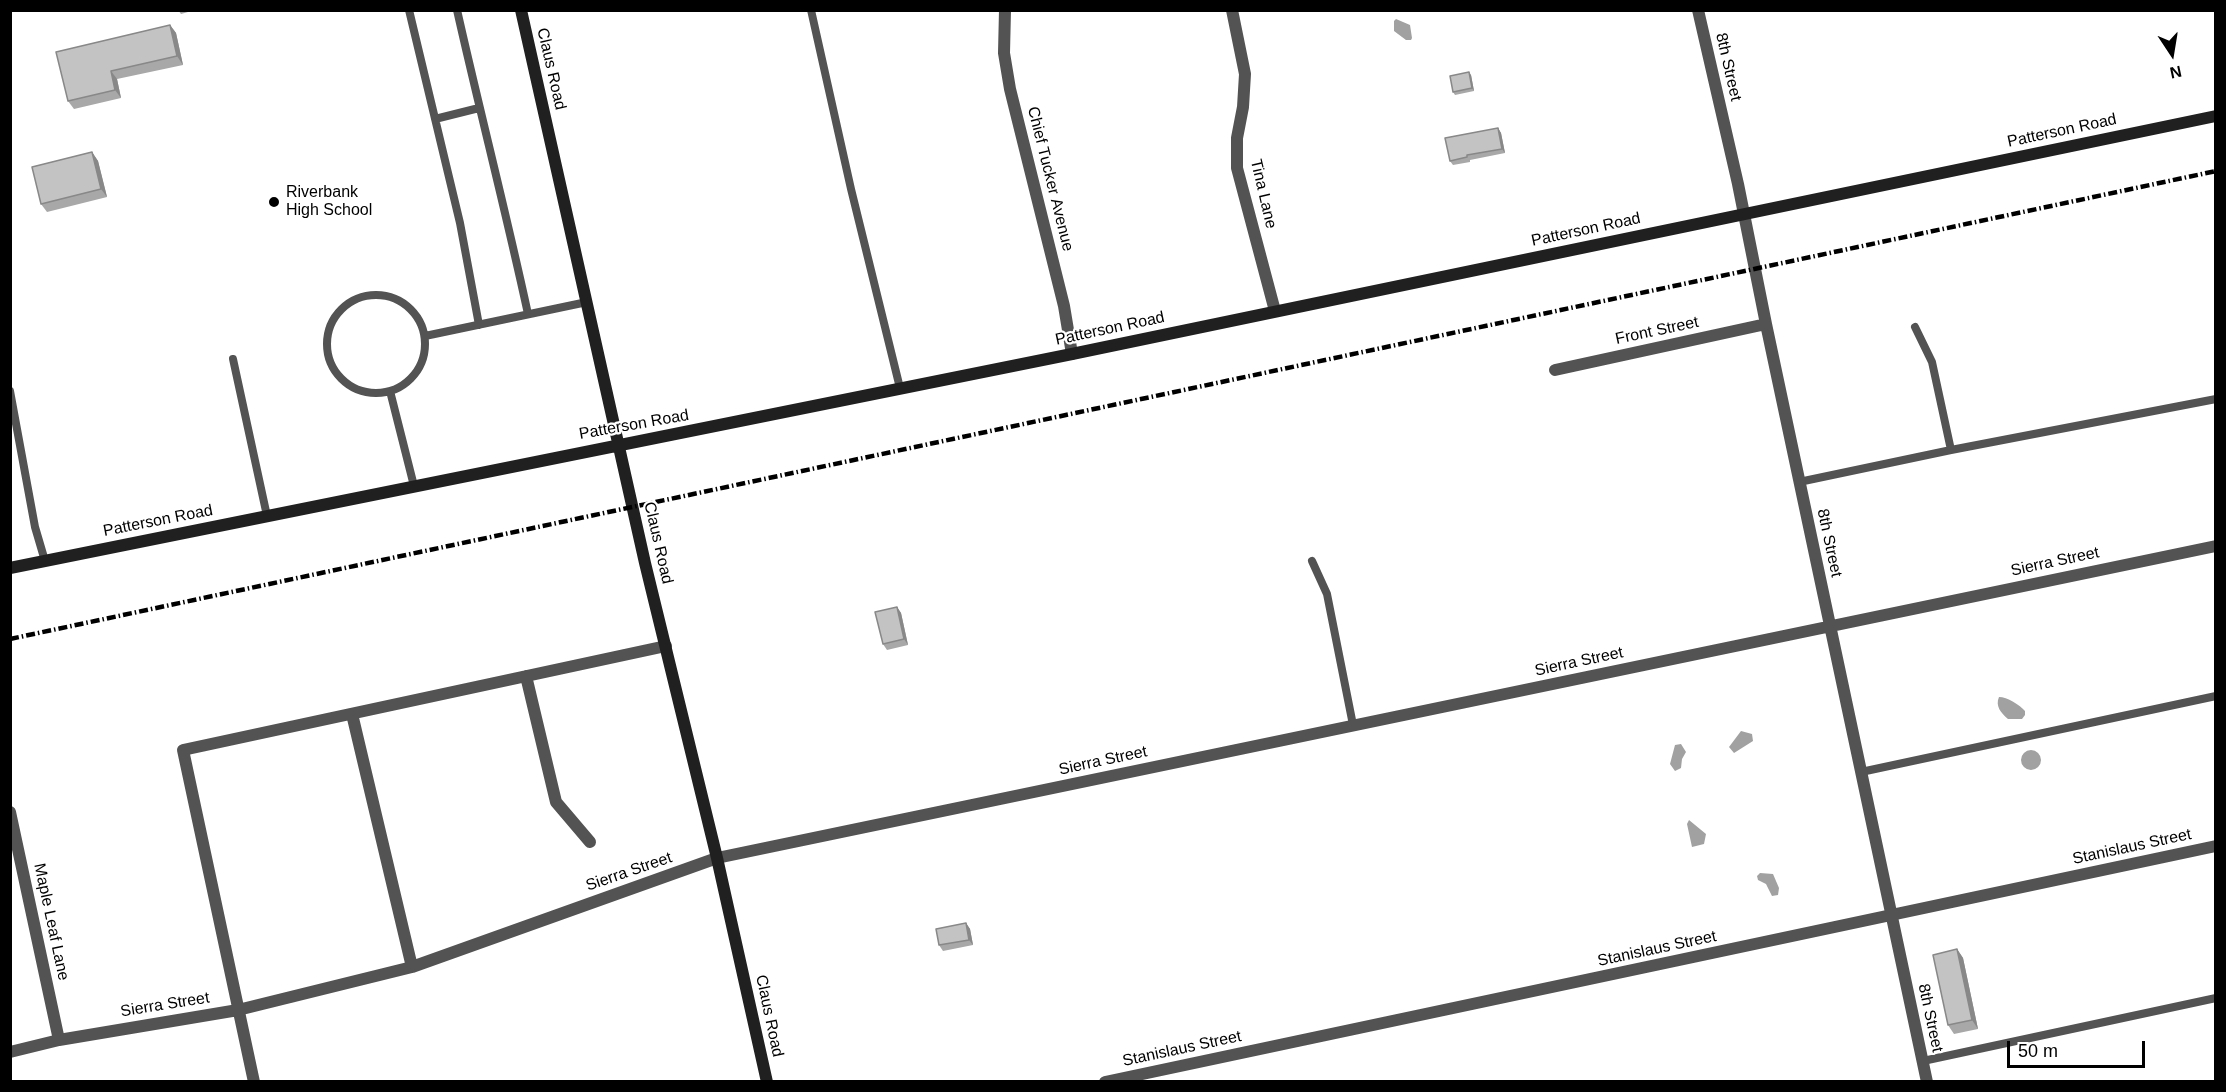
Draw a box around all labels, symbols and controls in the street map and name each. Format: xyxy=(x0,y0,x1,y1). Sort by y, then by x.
north arrow xyxy=(2142,24,2202,84)
street label: Claus Road xyxy=(532,26,570,112)
street label: 8th Street xyxy=(1711,31,1745,103)
text: N xyxy=(2168,63,2183,82)
street label: Chief Tucker Avenue xyxy=(1023,105,1077,253)
street label: Patterson Road xyxy=(2006,110,2118,152)
street label: Tina Lane xyxy=(1246,157,1280,231)
place label: Riverbank High School xyxy=(286,183,372,221)
marker: Riverbank High School xyxy=(267,195,281,209)
street label: Patterson Road xyxy=(1530,209,1642,251)
street label: Patterson Road xyxy=(1054,308,1166,350)
street label: Front Street xyxy=(1614,313,1700,349)
street label: Patterson Road xyxy=(578,406,690,444)
street label: Claus Road xyxy=(639,500,677,586)
street label: Patterson Road xyxy=(102,501,214,541)
street label: 8th Street xyxy=(1812,507,1846,579)
street label: Sierra Street xyxy=(2009,543,2101,581)
street label: Sierra Street xyxy=(1533,643,1625,681)
street label: Sierra Street xyxy=(1057,742,1149,780)
street label: Stanislaus Street xyxy=(2071,825,2193,869)
street label: Sierra Street xyxy=(583,848,675,896)
street label: Maple Leaf Lane xyxy=(29,862,73,982)
street label: Stanislaus Street xyxy=(1596,927,1718,971)
street label: Claus Road xyxy=(751,973,787,1059)
street label: 8th Street xyxy=(1913,982,1947,1054)
street label: Sierra Street xyxy=(119,988,211,1022)
street label: Stanislaus Street xyxy=(1121,1027,1243,1071)
scale bar xyxy=(2010,1029,2148,1067)
text: 50 m xyxy=(2018,1041,2058,1061)

